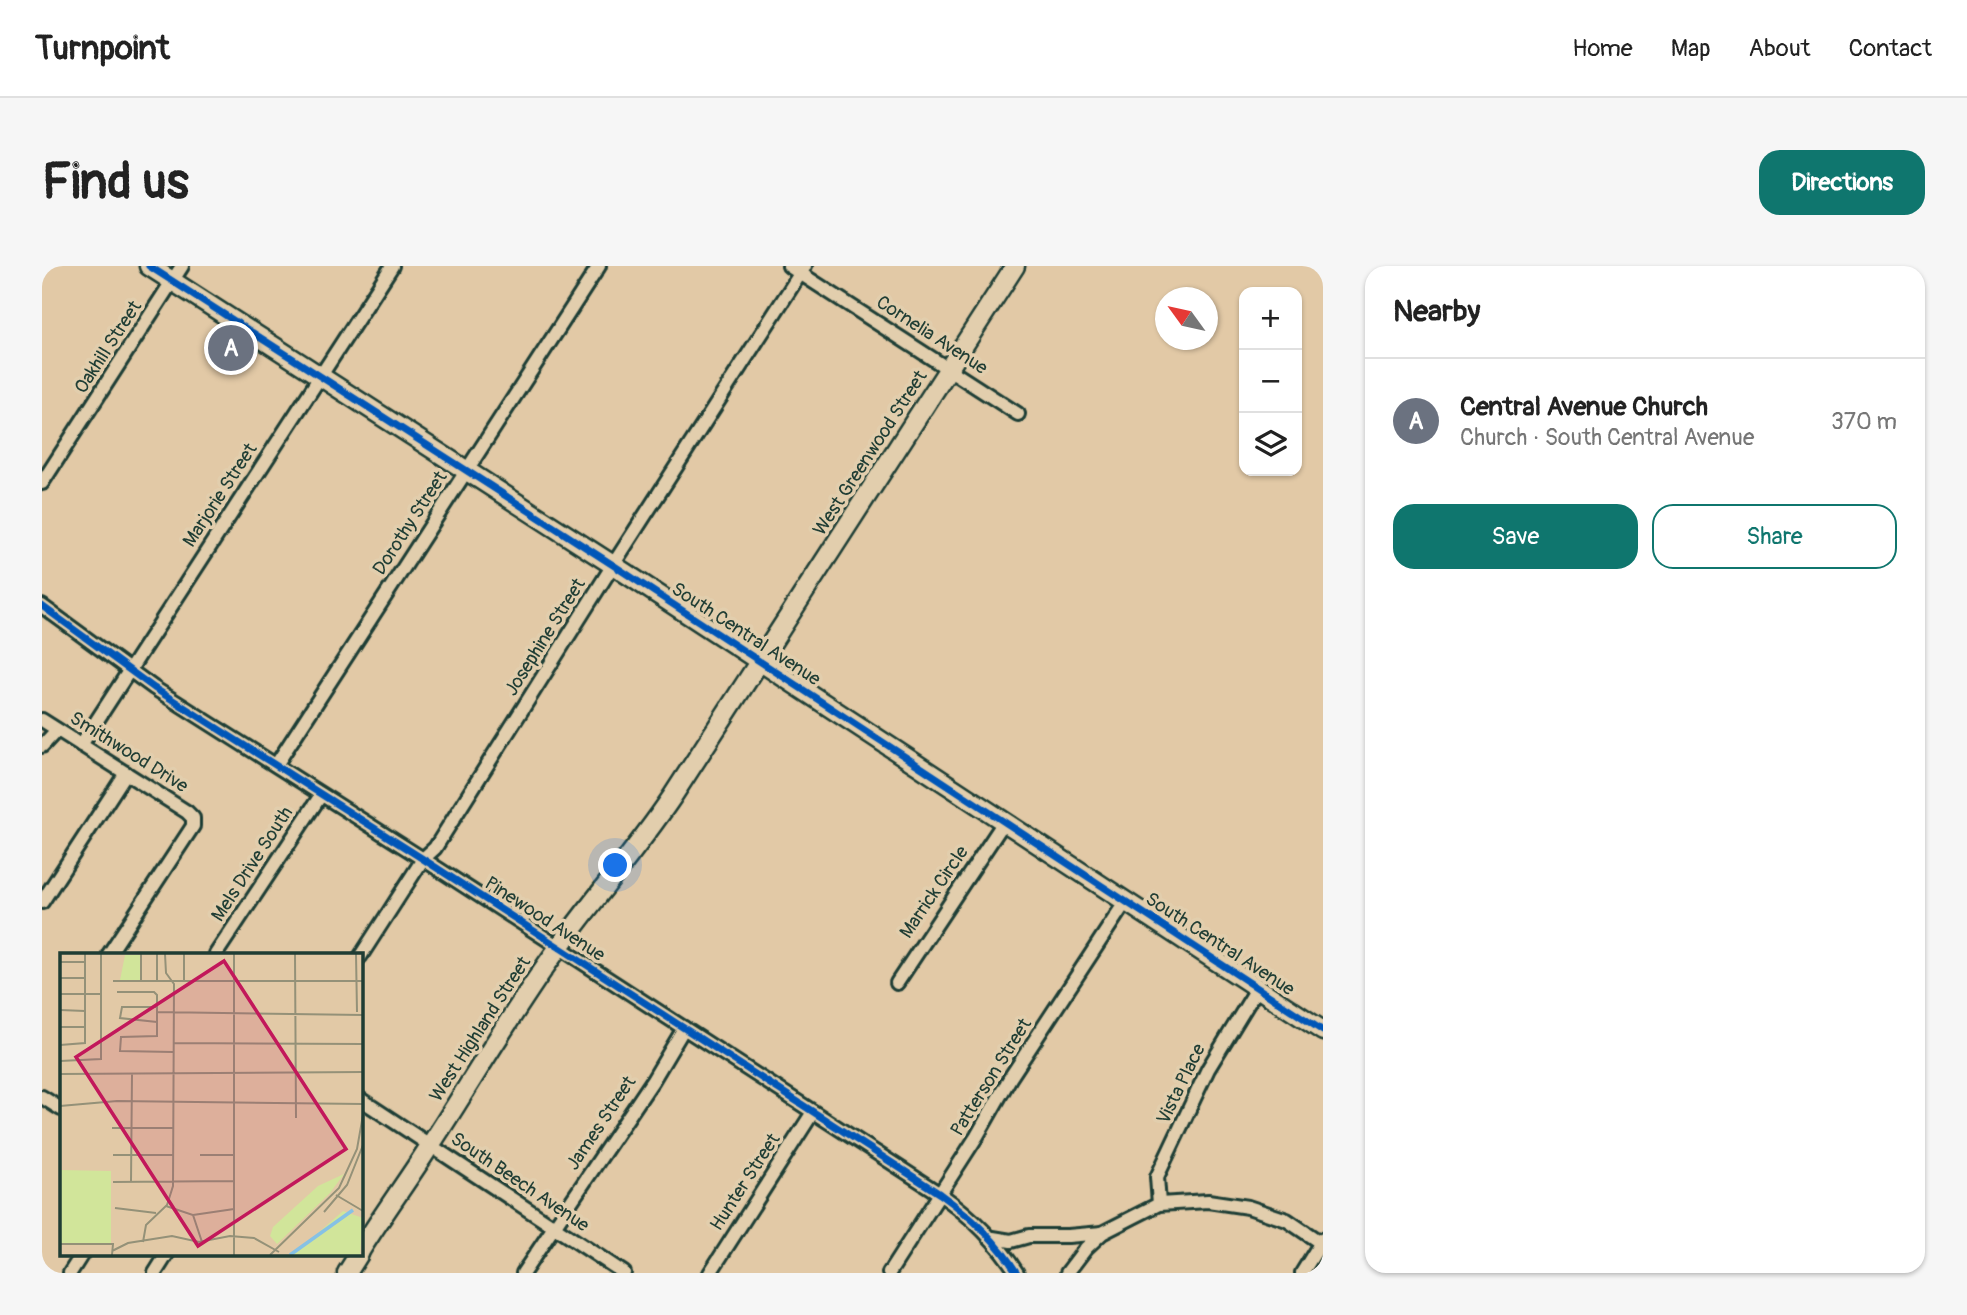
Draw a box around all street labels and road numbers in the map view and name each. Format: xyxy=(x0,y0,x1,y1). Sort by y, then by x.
street label: Cornelia Avenue xyxy=(872,290,993,380)
street label: Oakhill Street xyxy=(69,296,147,398)
street label: West Greenwood Street xyxy=(808,366,933,540)
street label: Marjorie Street xyxy=(178,438,263,551)
street label: Dorothy Street xyxy=(368,466,453,579)
street label: Josephine Street xyxy=(499,573,591,700)
street label: South Central Avenue xyxy=(667,577,826,692)
street label: Smithwood Drive xyxy=(65,706,193,798)
street label: Mels Drive South xyxy=(206,802,298,926)
street label: Marrick Circle xyxy=(894,841,974,943)
street label: Pinewood Avenue xyxy=(480,871,610,967)
street label: South Central Avenue xyxy=(1141,887,1300,1002)
street label: West Highland Street xyxy=(424,952,536,1106)
street label: Patterson Street xyxy=(945,1013,1037,1140)
street label: Vista Place xyxy=(1151,1039,1211,1128)
street label: James Street xyxy=(561,1071,641,1175)
street label: South Beech Avenue xyxy=(446,1127,594,1238)
street label: Hunter Street xyxy=(705,1128,786,1235)

